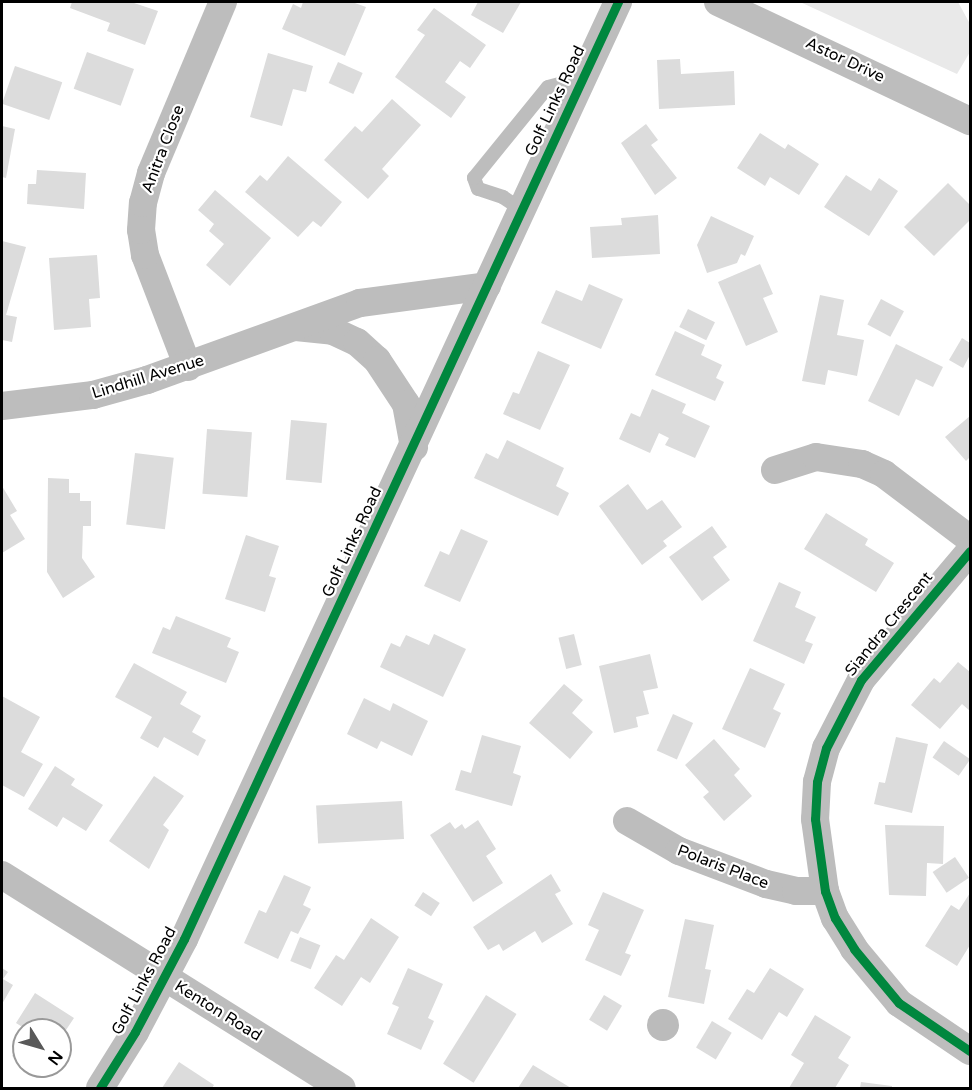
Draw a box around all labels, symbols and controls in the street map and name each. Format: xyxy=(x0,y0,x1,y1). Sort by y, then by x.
street label: Astor Drive xyxy=(802,33,888,87)
street label: Golf Links Road xyxy=(521,43,589,159)
street label: Anitra Close xyxy=(137,102,189,196)
street label: Lindhill Avenue xyxy=(90,351,206,403)
street label: Golf Links Road xyxy=(318,484,386,600)
street label: Siandra Crescent xyxy=(841,568,937,680)
street label: Polaris Place xyxy=(675,841,771,893)
street label: Golf Links Road xyxy=(107,924,181,1038)
street label: Kenton Road xyxy=(171,977,265,1045)
north arrow xyxy=(12,1018,72,1078)
text: N xyxy=(43,1046,67,1069)

